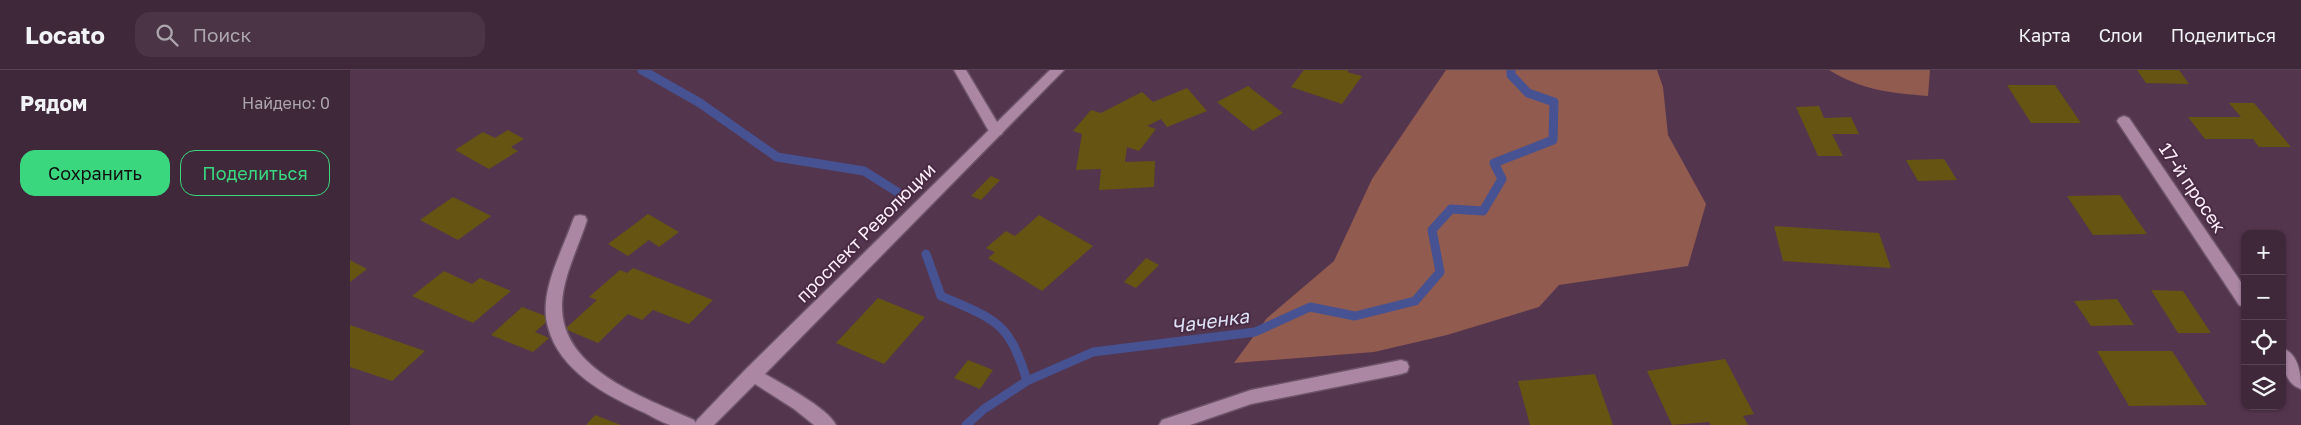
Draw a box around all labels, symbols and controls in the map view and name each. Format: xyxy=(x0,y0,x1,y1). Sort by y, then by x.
search box xyxy=(135,12,485,57)
text: Locato xyxy=(25,20,105,49)
icon: search xyxy=(153,21,181,49)
text: Поиск xyxy=(193,23,251,46)
text: Карта xyxy=(2019,24,2071,46)
text: Слои xyxy=(2099,24,2143,46)
text: Поделиться xyxy=(2171,24,2276,46)
text: Рядом xyxy=(20,90,87,116)
text: Найдено: 0 xyxy=(242,93,330,113)
street label: 17-й просек xyxy=(2155,138,2231,237)
button: Сохранить xyxy=(20,150,170,196)
button: Поделиться xyxy=(180,150,330,196)
street label: проспект Революции xyxy=(791,158,939,306)
map controls xyxy=(2241,230,2286,410)
button: + xyxy=(2241,230,2286,275)
button: − xyxy=(2241,275,2286,320)
water label: Чаченка xyxy=(1170,304,1251,337)
button: locate xyxy=(2241,320,2286,365)
button: layers xyxy=(2241,365,2286,410)

